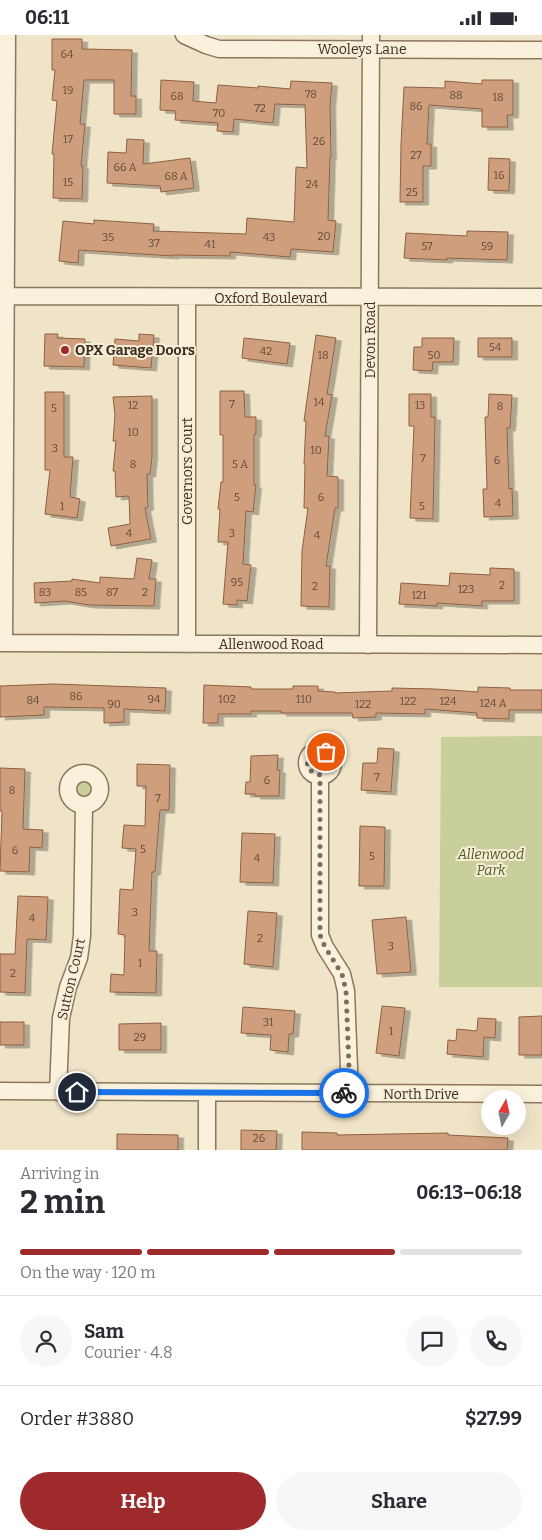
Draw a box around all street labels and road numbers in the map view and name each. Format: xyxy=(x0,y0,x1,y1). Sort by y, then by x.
street label: Wooleys Lane xyxy=(317,41,407,58)
street label: Oxford Boulevard xyxy=(214,290,328,307)
street label: Devon Road xyxy=(362,301,379,379)
street label: Governors Court xyxy=(179,417,196,525)
street label: Allenwood Road xyxy=(218,636,324,653)
street label: Sutton Court xyxy=(54,937,89,1022)
street label: North Drive xyxy=(383,1086,459,1103)

